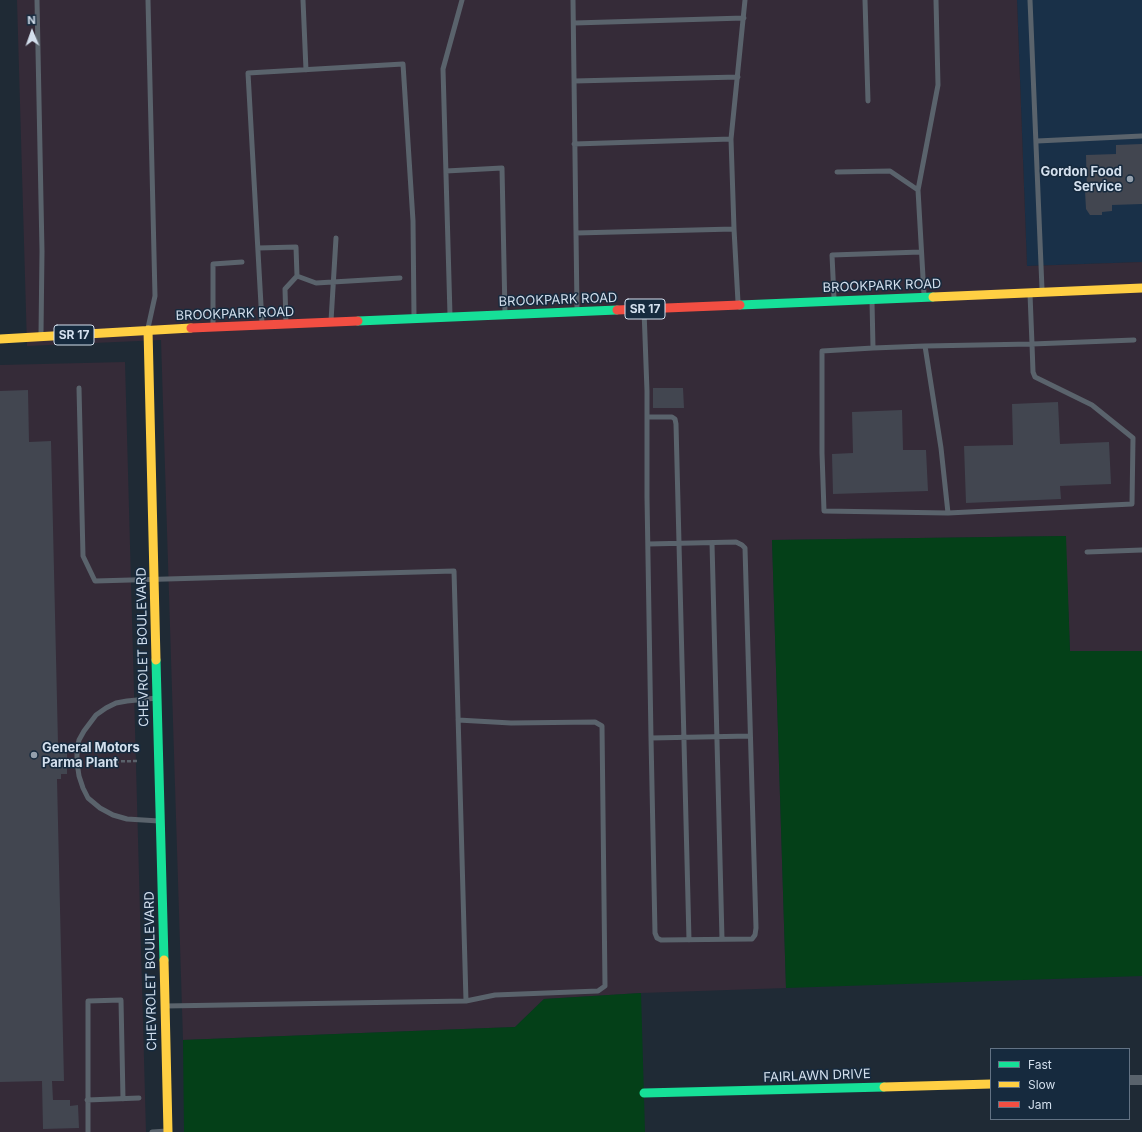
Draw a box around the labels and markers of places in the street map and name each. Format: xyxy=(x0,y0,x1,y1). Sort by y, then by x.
place label: Gordon Food Service xyxy=(1041,164,1122,195)
marker: Gordon Food Service xyxy=(1125,174,1135,184)
place label: General Motors Parma Plant xyxy=(42,740,140,771)
marker: General Motors Parma Plant xyxy=(29,750,39,760)

